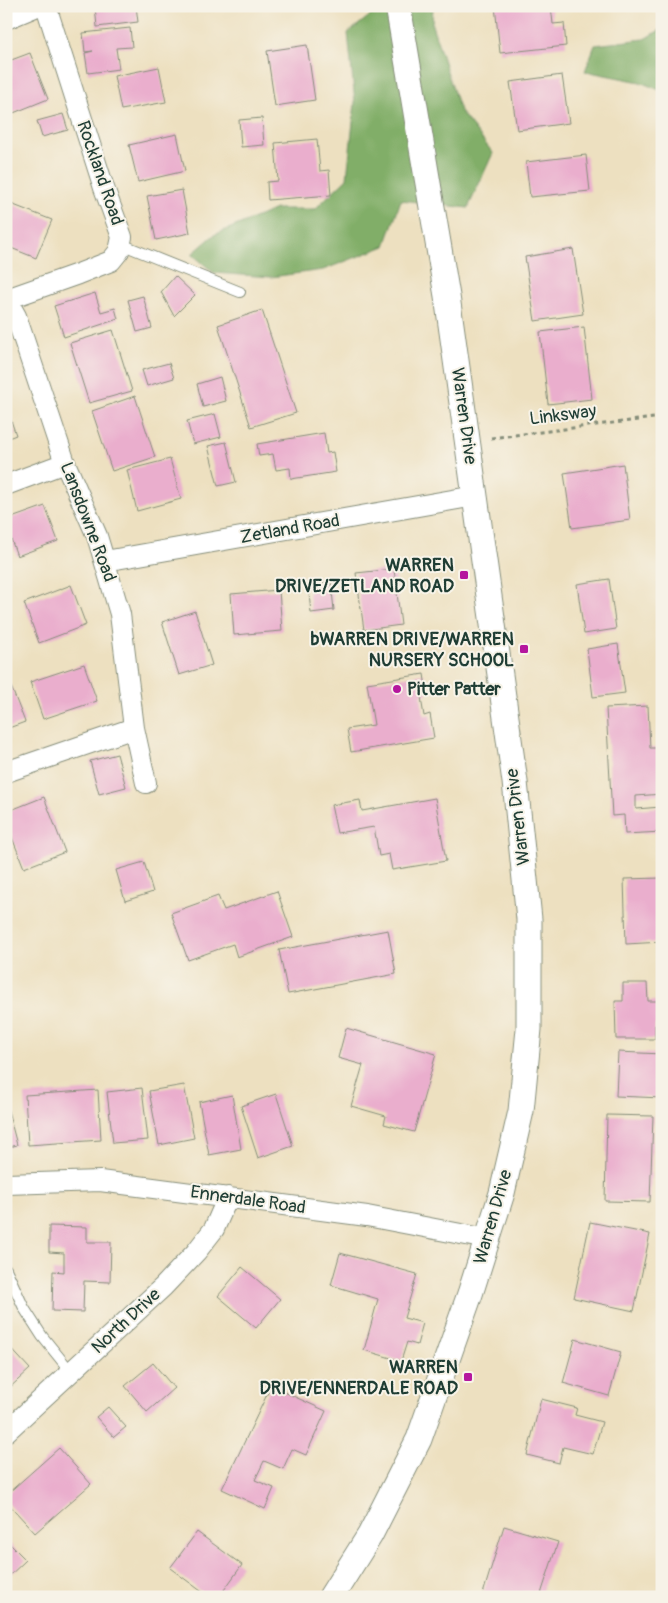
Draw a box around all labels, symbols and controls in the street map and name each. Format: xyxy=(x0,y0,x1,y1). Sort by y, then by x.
street label: Rockland Road xyxy=(71,118,129,228)
street label: Warren Drive xyxy=(446,366,482,466)
street label: Linksway xyxy=(528,399,598,431)
street label: Lansdowne Road xyxy=(55,459,121,585)
street label: Zetland Road xyxy=(238,509,342,549)
place label: WARREN DRIVE/ZETLAND ROAD xyxy=(275,554,454,598)
marker: WARREN DRIVE/ZETLAND ROAD xyxy=(458,569,470,581)
place label: bWARREN DRIVE/WARREN NURSERY SCHOOL xyxy=(310,628,514,672)
marker: bWARREN DRIVE/WARREN NURSERY SCHOOL xyxy=(518,643,530,655)
place label: Pitter Patter xyxy=(407,678,501,701)
marker: Pitter Patter xyxy=(391,683,403,695)
street label: Warren Drive xyxy=(501,767,535,867)
street label: Warren Drive xyxy=(469,1167,517,1267)
street label: Ennerdale Road xyxy=(189,1181,307,1219)
street label: North Drive xyxy=(87,1283,165,1359)
place label: WARREN DRIVE/ENNERDALE ROAD xyxy=(260,1356,458,1400)
marker: WARREN DRIVE/ENNERDALE ROAD xyxy=(462,1371,474,1383)

